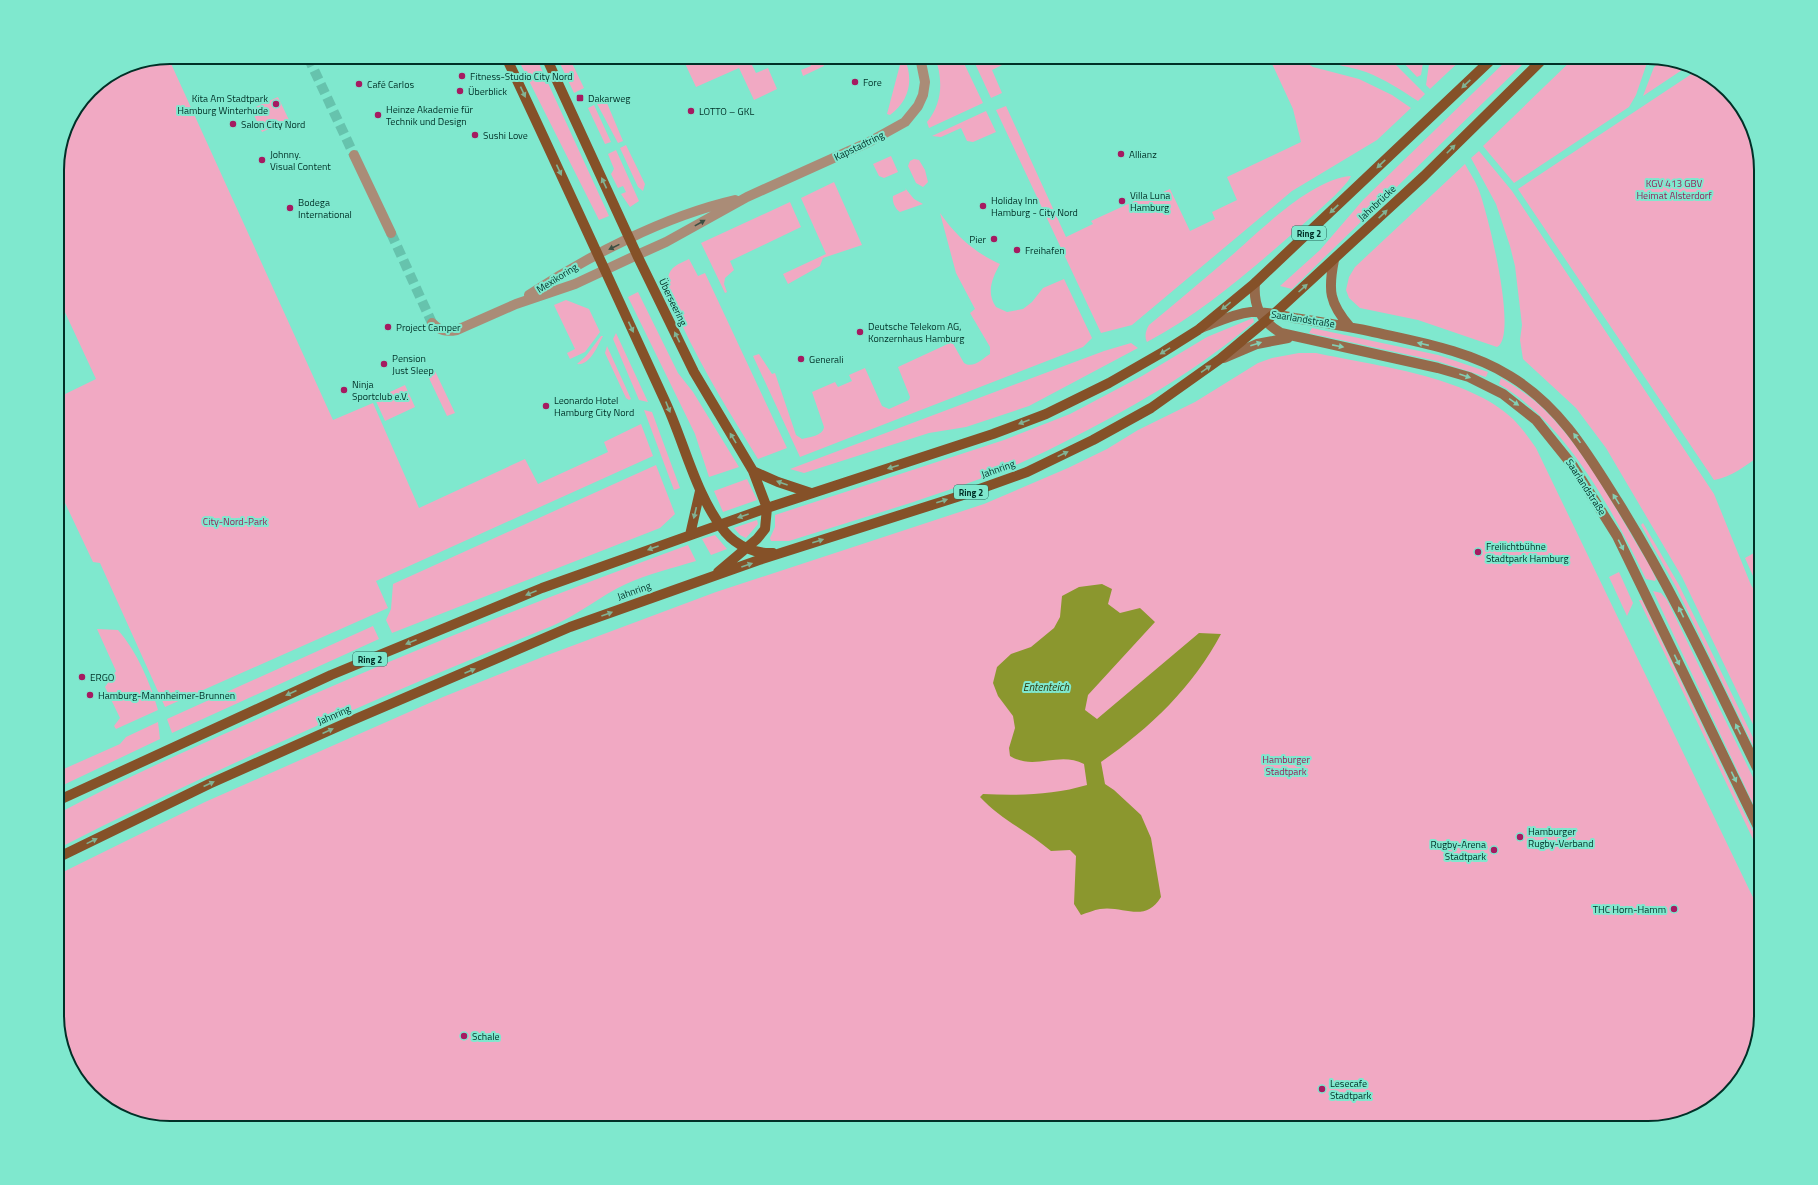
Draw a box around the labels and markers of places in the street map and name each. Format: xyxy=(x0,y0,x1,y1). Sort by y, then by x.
place label: Fitness-Studio City Nord xyxy=(470,69,573,84)
marker: Fitness-Studio City Nord xyxy=(457,71,467,81)
place label: Fore xyxy=(863,75,882,90)
place label: Café Carlos xyxy=(367,77,414,92)
marker: Fore xyxy=(850,77,860,87)
marker: Café Carlos xyxy=(354,79,364,89)
place label: Überblick xyxy=(468,84,507,99)
marker: Überblick xyxy=(455,86,465,96)
place label: Kita Am Stadtpark Hamburg Winterhude xyxy=(177,91,268,118)
place label: Dakarweg xyxy=(588,91,630,106)
marker: Dakarweg xyxy=(575,93,585,103)
marker: Kita Am Stadtpark Hamburg Winterhude xyxy=(271,99,281,109)
place label: Heinze Akademie für Technik und Design xyxy=(386,102,474,129)
place label: LOTTO – GKL xyxy=(699,104,754,119)
marker: LOTTO – GKL xyxy=(686,106,696,116)
marker: Heinze Akademie für Technik und Design xyxy=(373,110,383,120)
place label: Salon City Nord xyxy=(241,117,305,132)
marker: Salon City Nord xyxy=(228,119,238,129)
place label: Sushi Love xyxy=(483,128,528,143)
marker: Sushi Love xyxy=(470,130,480,140)
place label: Johnny. Visual Content xyxy=(270,147,331,174)
place label: Allianz xyxy=(1129,147,1157,162)
marker: Allianz xyxy=(1116,149,1126,159)
marker: Johnny. Visual Content xyxy=(257,155,267,165)
place label: Villa Luna Hamburg xyxy=(1130,188,1170,215)
place label: Holiday Inn Hamburg - City Nord xyxy=(991,193,1078,220)
place label: Bodega International xyxy=(298,195,352,222)
marker: Villa Luna Hamburg xyxy=(1117,196,1127,206)
marker: Holiday Inn Hamburg - City Nord xyxy=(978,201,988,211)
marker: Bodega International xyxy=(285,203,295,213)
place label: Pier xyxy=(969,232,987,247)
marker: Pier xyxy=(989,234,999,244)
place label: Freihafen xyxy=(1025,243,1065,258)
marker: Freihafen xyxy=(1012,245,1022,255)
place label: Deutsche Telekom AG, Konzernhaus Hamburg xyxy=(868,319,964,346)
place label: Project Camper xyxy=(396,320,461,335)
marker: Project Camper xyxy=(383,322,393,332)
marker: Deutsche Telekom AG, Konzernhaus Hamburg xyxy=(855,327,865,337)
place label: Pension Just Sleep xyxy=(392,351,434,378)
place label: Generali xyxy=(809,352,844,367)
marker: Generali xyxy=(796,354,806,364)
marker: Pension Just Sleep xyxy=(379,359,389,369)
place label: Ninja Sportclub e.V. xyxy=(352,377,409,404)
marker: Ninja Sportclub e.V. xyxy=(339,385,349,395)
place label: Leonardo Hotel Hamburg City Nord xyxy=(554,393,634,420)
marker: Leonardo Hotel Hamburg City Nord xyxy=(541,401,551,411)
place label: Freilichtbühne Stadtpark Hamburg xyxy=(1486,539,1569,566)
marker: Freilichtbühne Stadtpark Hamburg xyxy=(1473,547,1483,557)
place label: ERGO xyxy=(90,670,115,685)
marker: ERGO xyxy=(77,672,87,682)
place label: Hamburg-Mannheimer-Brunnen xyxy=(98,688,235,703)
marker: Hamburg-Mannheimer-Brunnen xyxy=(85,690,95,700)
place label: Hamburger Rugby-Verband xyxy=(1528,824,1593,851)
marker: Hamburger Rugby-Verband xyxy=(1515,832,1525,842)
place label: Rugby-Arena Stadtpark xyxy=(1431,837,1486,864)
marker: Rugby-Arena Stadtpark xyxy=(1489,845,1499,855)
place label: THC Horn-Hamm xyxy=(1593,902,1666,917)
marker: THC Horn-Hamm xyxy=(1669,904,1679,914)
place label: Schale xyxy=(472,1029,500,1044)
marker: Schale xyxy=(459,1031,469,1041)
place label: Lesecafe Stadtpark xyxy=(1330,1076,1371,1103)
marker: Lesecafe Stadtpark xyxy=(1317,1084,1327,1094)

